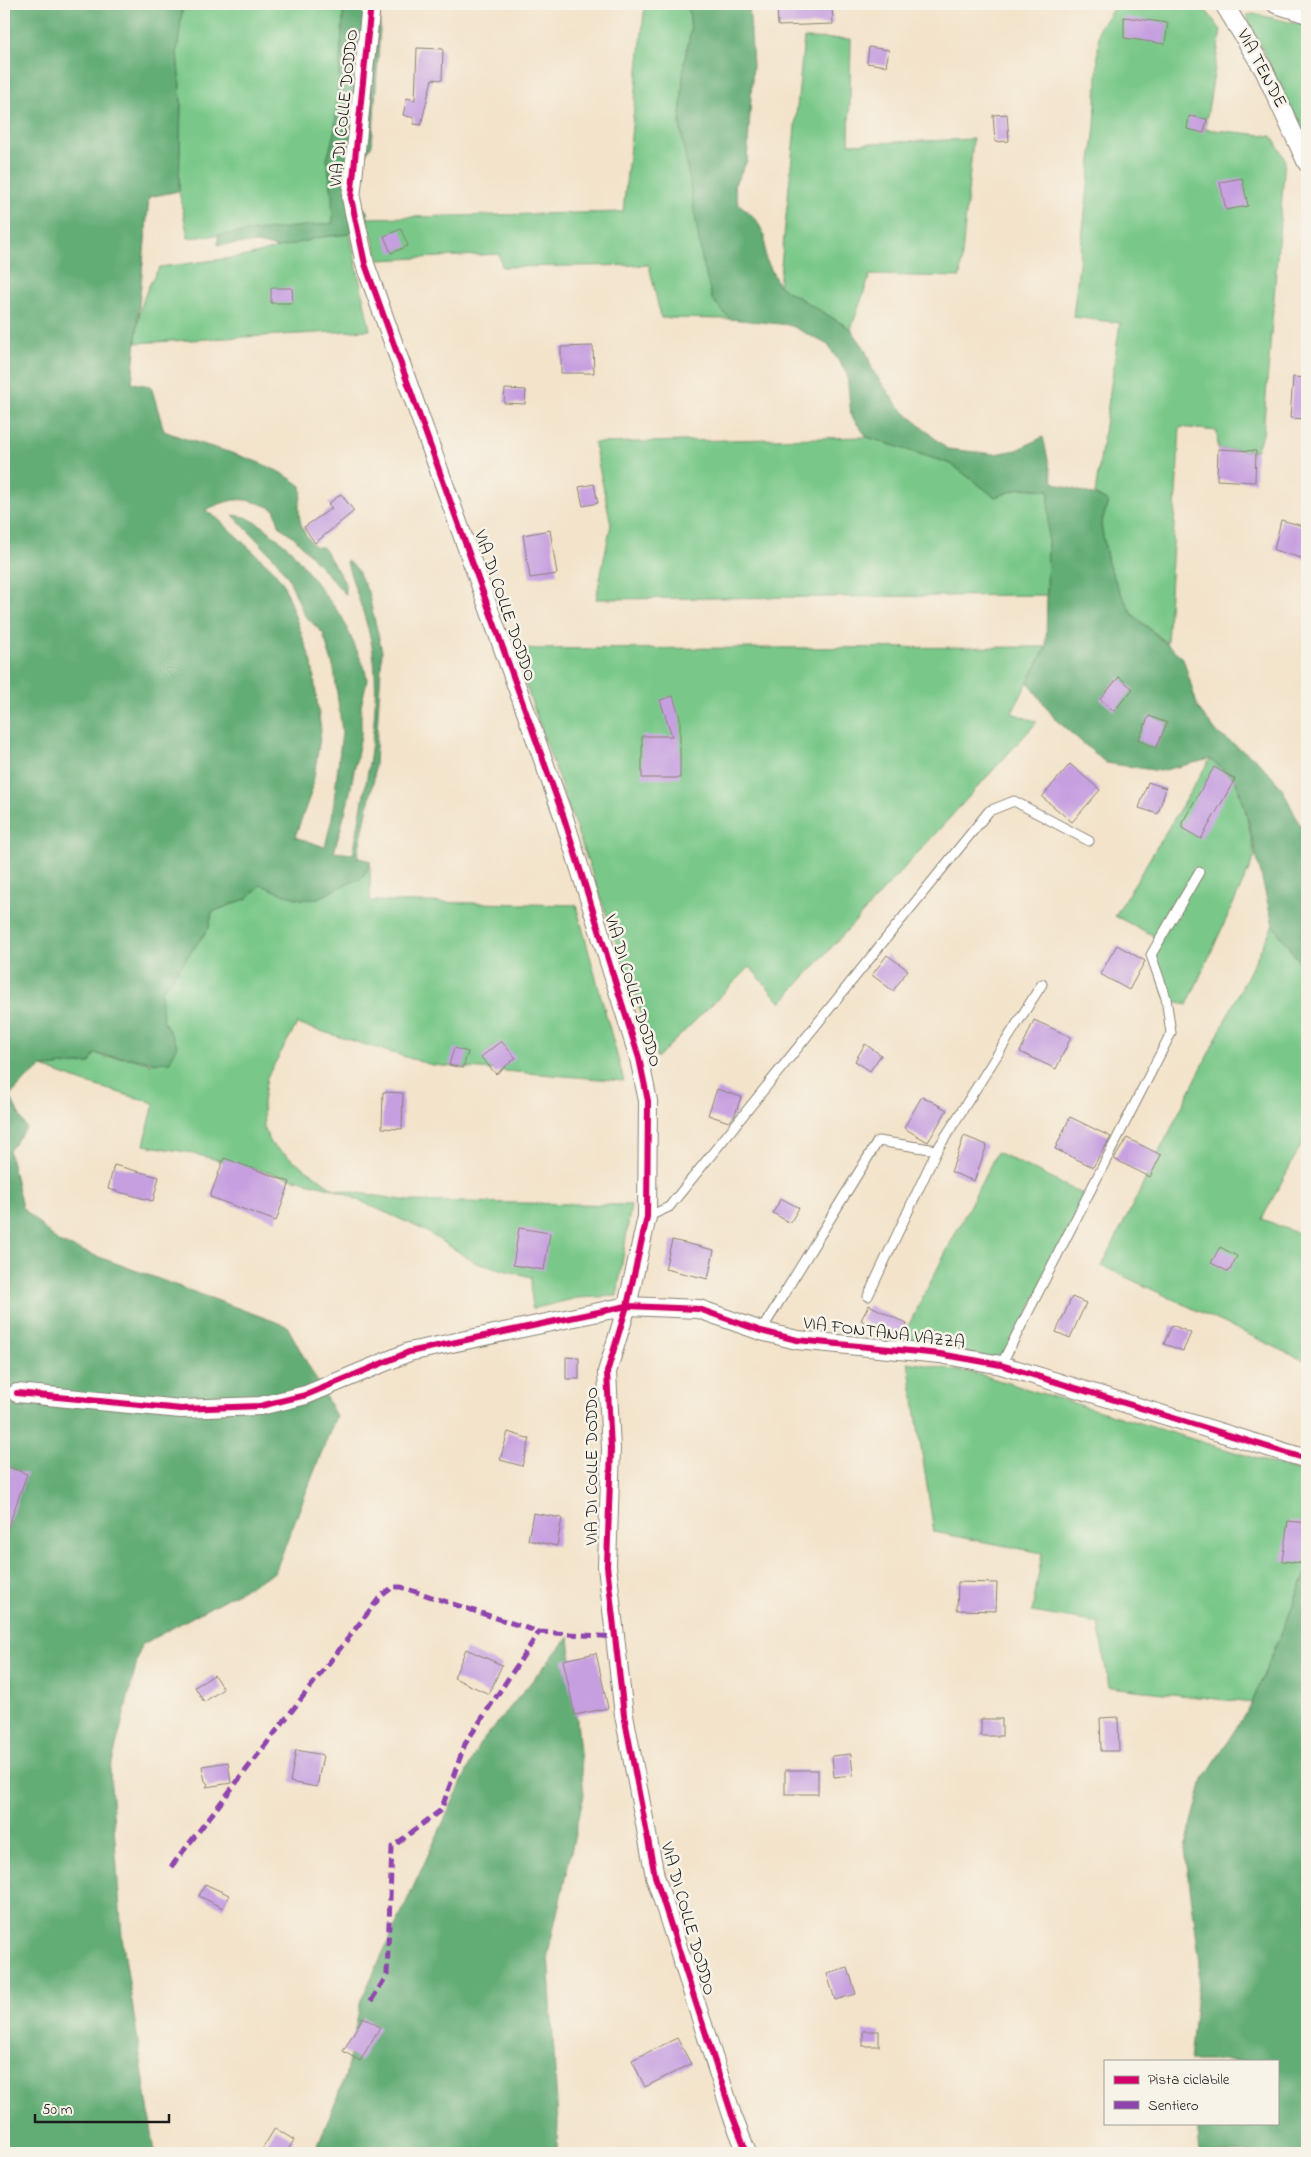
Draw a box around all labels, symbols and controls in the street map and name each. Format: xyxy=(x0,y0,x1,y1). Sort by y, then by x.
street label: VIA TENDE xyxy=(1229,24,1293,113)
street label: VIA DI COLLE DODDO xyxy=(324,28,366,189)
street label: VIA DI COLLE DODDO xyxy=(466,526,542,685)
street label: VIA DI COLLE DODDO xyxy=(596,911,668,1071)
street label: VIA FONTANA VAZZA xyxy=(801,1311,966,1357)
street label: VIA DI COLLE DODDO xyxy=(580,1387,606,1546)
street label: VIA DI COLLE DODDO xyxy=(652,1838,721,1999)
legend xyxy=(1104,2060,1278,2124)
text: Pista ciclabile xyxy=(1148,2069,1230,2091)
scale bar xyxy=(35,2092,169,2124)
text: Sentiero xyxy=(1148,2095,1199,2117)
text: 50 m xyxy=(42,2099,73,2121)

